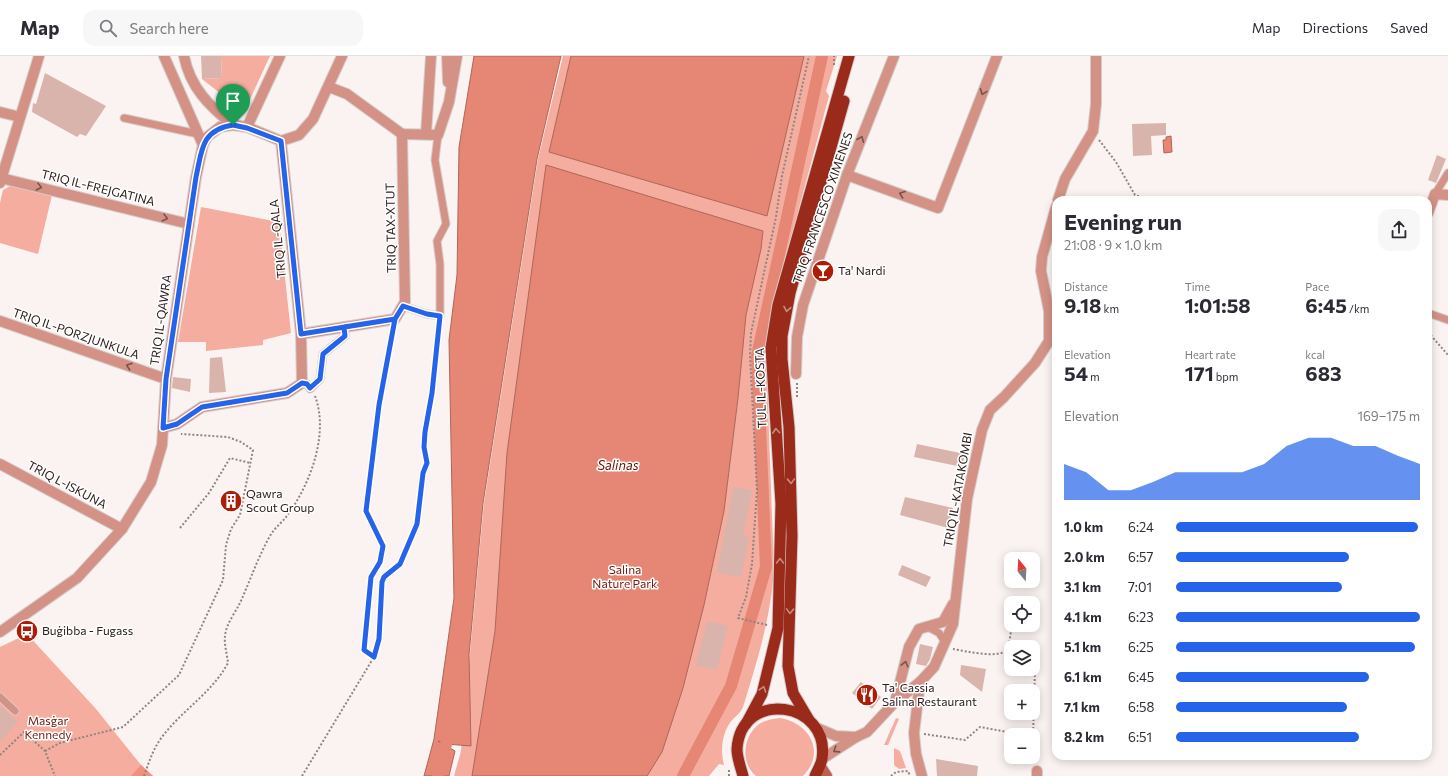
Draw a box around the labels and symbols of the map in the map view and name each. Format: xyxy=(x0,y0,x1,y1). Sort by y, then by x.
pin xyxy=(216,84,250,125)
one-way arrow xyxy=(979,89,987,96)
street label: TRIQ FRANCESCO XIMENES xyxy=(789,130,855,285)
one-way arrow xyxy=(857,135,865,142)
street label: TRIQ IL-FREJGATINA xyxy=(40,166,156,209)
street label: TRIQ TAX-XTUT xyxy=(382,182,398,273)
one-way arrow xyxy=(36,183,42,191)
one-way arrow xyxy=(898,190,905,199)
street label: TRIQ IL-QALA xyxy=(266,199,288,279)
one-way arrow xyxy=(162,214,169,222)
bar icon: Ta' Nardi xyxy=(810,258,836,284)
place label: Ta' Nardi xyxy=(838,263,886,277)
street label: TRIQ IL-QAWRA xyxy=(147,273,173,366)
street label: TRIQ IL-PORZJUNKULA xyxy=(11,305,142,362)
one-way arrow xyxy=(783,306,791,313)
street label: TUL IL-KOSTA xyxy=(752,348,768,428)
one-way arrow xyxy=(126,362,133,371)
one-way arrow xyxy=(771,428,780,434)
street label: TRIQ IL-KATAKOMBI xyxy=(940,431,974,548)
street label: TRIQ L-ISKUNA xyxy=(25,457,109,511)
water label: Salinas xyxy=(597,457,639,473)
one-way arrow xyxy=(786,478,795,484)
place label: Qawra Scout Group xyxy=(246,486,314,514)
building icon: Qawra Scout Group xyxy=(218,488,244,514)
north arrow xyxy=(1004,552,1040,588)
one-way arrow xyxy=(776,558,784,564)
park label: Salina Nature Park xyxy=(592,562,658,590)
one-way arrow xyxy=(785,608,794,614)
bus stop icon: Buġibba - Fugass xyxy=(14,618,40,644)
place label: Buġibba - Fugass xyxy=(42,623,133,637)
one-way arrow xyxy=(900,660,908,667)
place label: Ta' Cassia Salina Restaurant xyxy=(882,680,977,708)
restaurant icon: Ta' Cassia Salina Restaurant xyxy=(854,682,880,708)
one-way arrow xyxy=(758,686,767,693)
park label: Masġar Kennedy xyxy=(24,713,72,741)
one-way arrow xyxy=(833,745,840,753)

